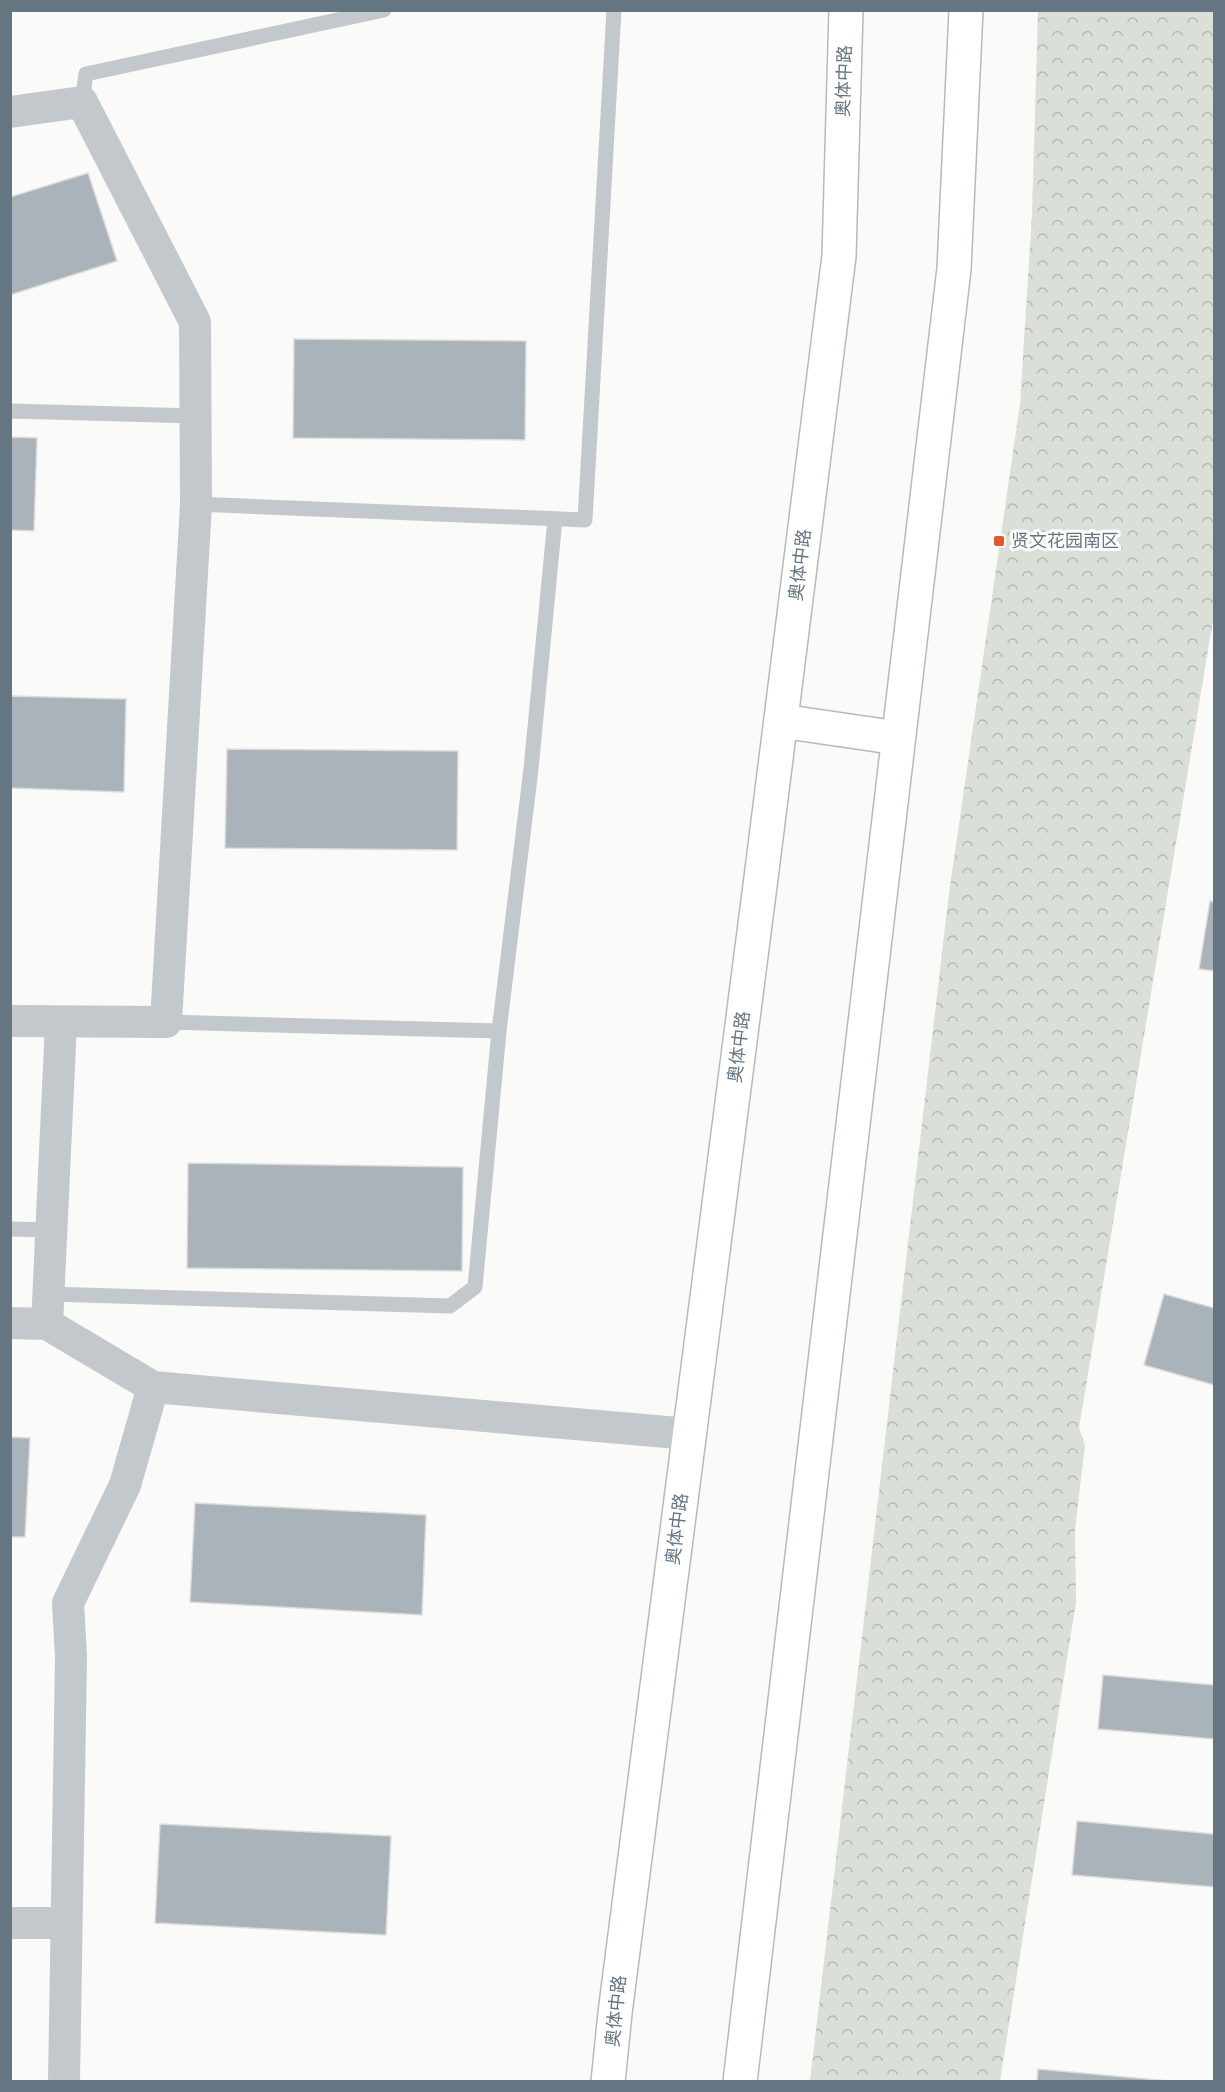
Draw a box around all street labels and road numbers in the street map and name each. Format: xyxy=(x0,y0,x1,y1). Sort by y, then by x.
street label: 奥体中路 xyxy=(831,45,857,117)
street label: 奥体中路 xyxy=(784,528,816,602)
street label: 奥体中路 xyxy=(723,1010,755,1084)
street label: 奥体中路 xyxy=(661,1492,693,1566)
street label: 奥体中路 xyxy=(600,1974,632,2048)

